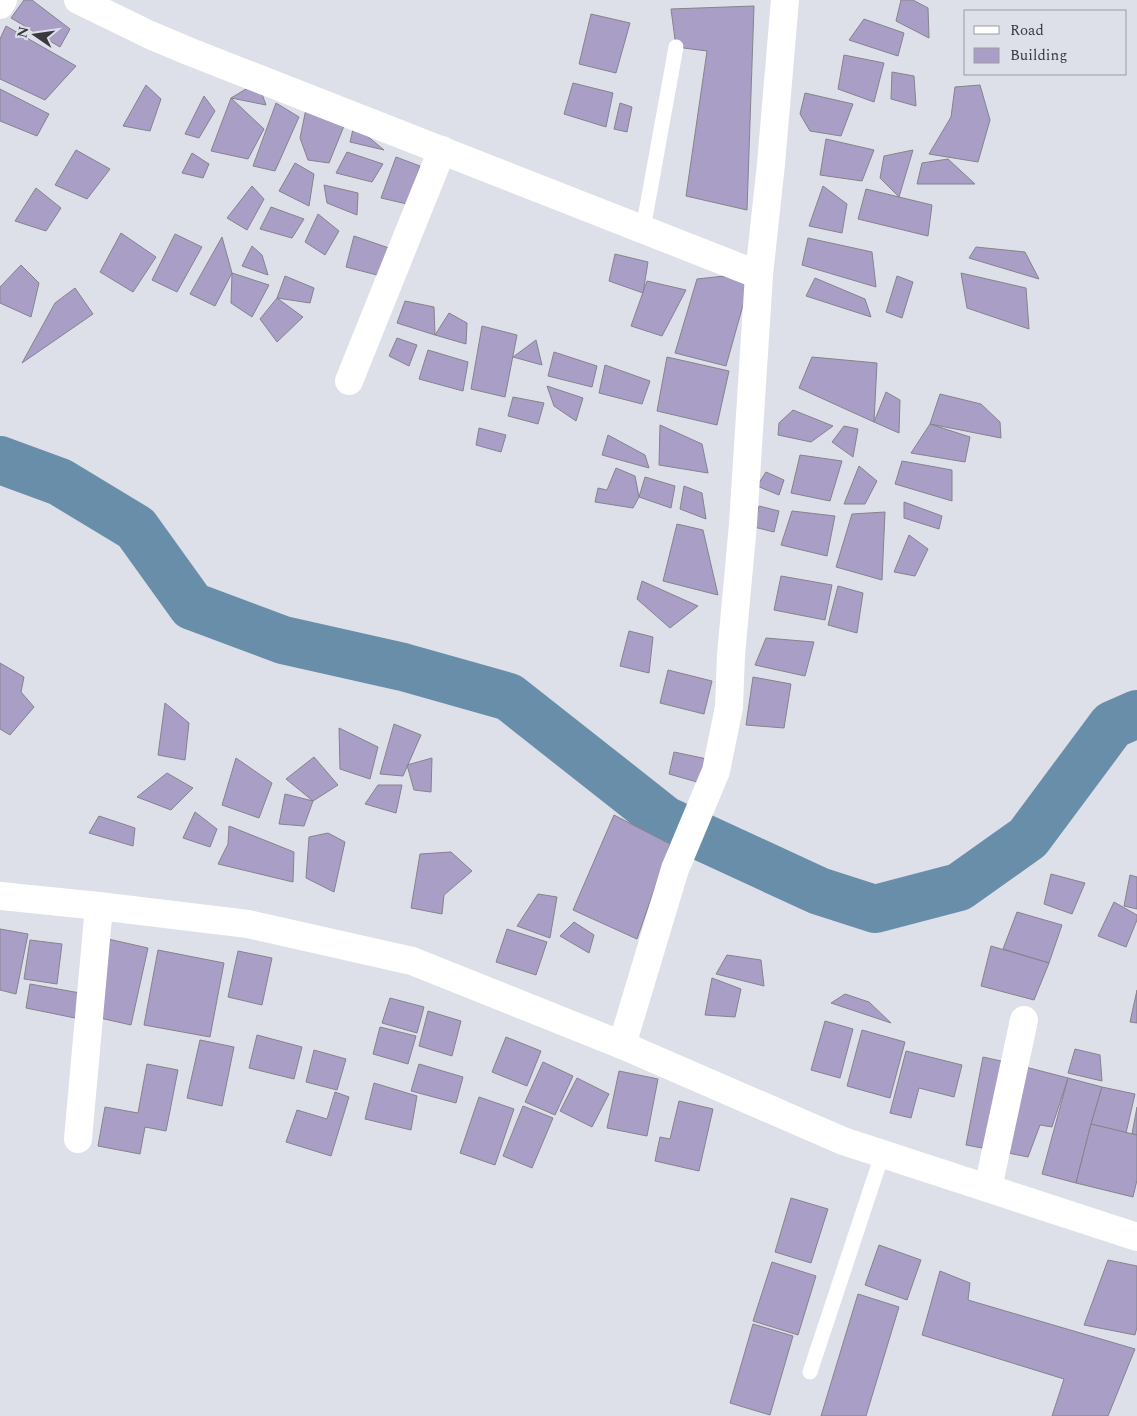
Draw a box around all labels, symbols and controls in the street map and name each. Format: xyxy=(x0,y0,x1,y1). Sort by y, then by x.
north arrow xyxy=(10,10,60,60)
legend xyxy=(964,10,1127,75)
text: Road xyxy=(1010,19,1044,42)
text: N xyxy=(11,24,34,40)
text: Building xyxy=(1010,44,1067,67)

